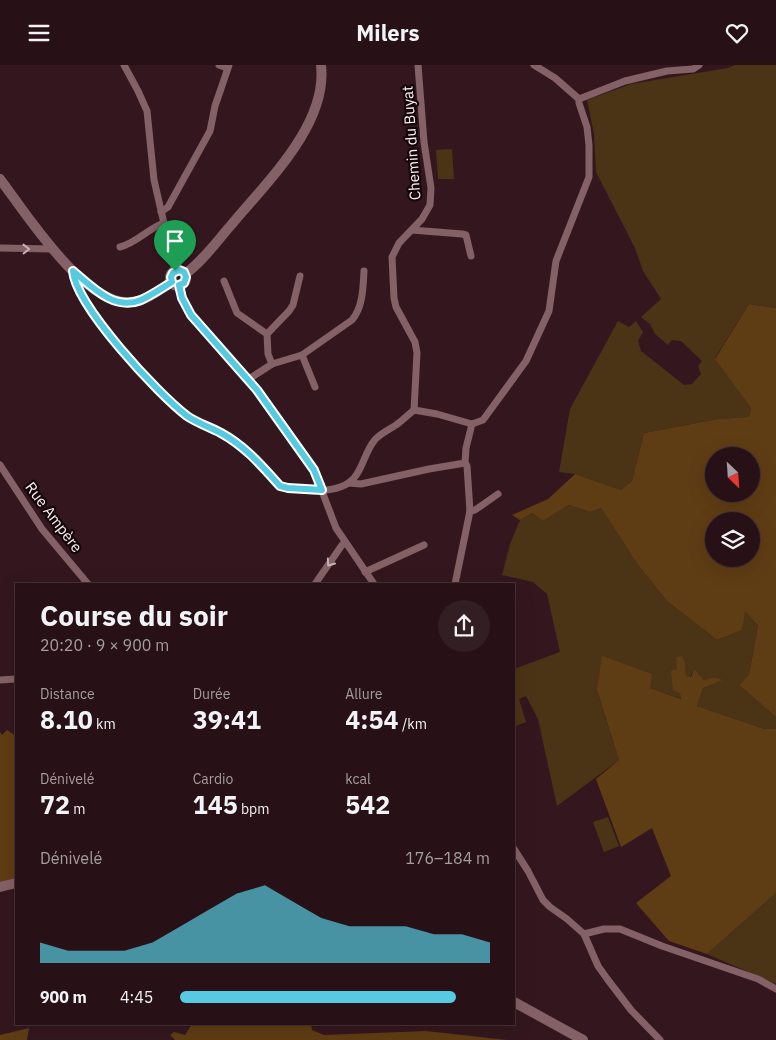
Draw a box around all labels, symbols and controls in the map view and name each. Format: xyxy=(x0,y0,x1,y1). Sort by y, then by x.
text: Milers xyxy=(356,18,420,47)
icon: menu xyxy=(25,19,53,47)
icon: heart xyxy=(723,19,751,47)
street label: Chemin du Buyat xyxy=(398,85,424,201)
pin xyxy=(154,220,196,271)
icon: arrive xyxy=(161,227,189,255)
one-way arrow xyxy=(22,244,30,254)
north arrow xyxy=(705,447,760,503)
map controls xyxy=(705,447,760,567)
street label: Rue Ampère xyxy=(21,478,87,556)
button: layers xyxy=(705,512,760,567)
one-way arrow xyxy=(327,557,335,566)
text: Course du soir xyxy=(40,597,228,634)
button: share xyxy=(438,600,490,652)
text: 20:20 · 9 × 900 m xyxy=(40,635,169,655)
text: Distance xyxy=(40,685,95,703)
text: Durée xyxy=(193,685,230,703)
text: Allure xyxy=(345,685,383,703)
text: 8.10 xyxy=(40,703,93,736)
text: 39:41 xyxy=(193,703,261,736)
text: 4:54 xyxy=(345,703,399,736)
text: km xyxy=(93,715,116,733)
text: /km xyxy=(399,715,427,733)
text: Dénivelé xyxy=(40,770,95,788)
text: Cardio xyxy=(193,770,233,788)
text: kcal xyxy=(345,770,371,788)
text: 72 xyxy=(40,788,70,821)
text: 145 xyxy=(193,788,238,821)
text: 542 xyxy=(345,788,390,821)
text: m xyxy=(70,800,86,818)
text: bpm xyxy=(238,800,269,818)
text: Dénivelé xyxy=(40,848,102,868)
text: 176–184 m xyxy=(405,848,490,868)
text: 900 m xyxy=(40,987,87,1007)
text: 4:45 xyxy=(120,987,153,1007)

